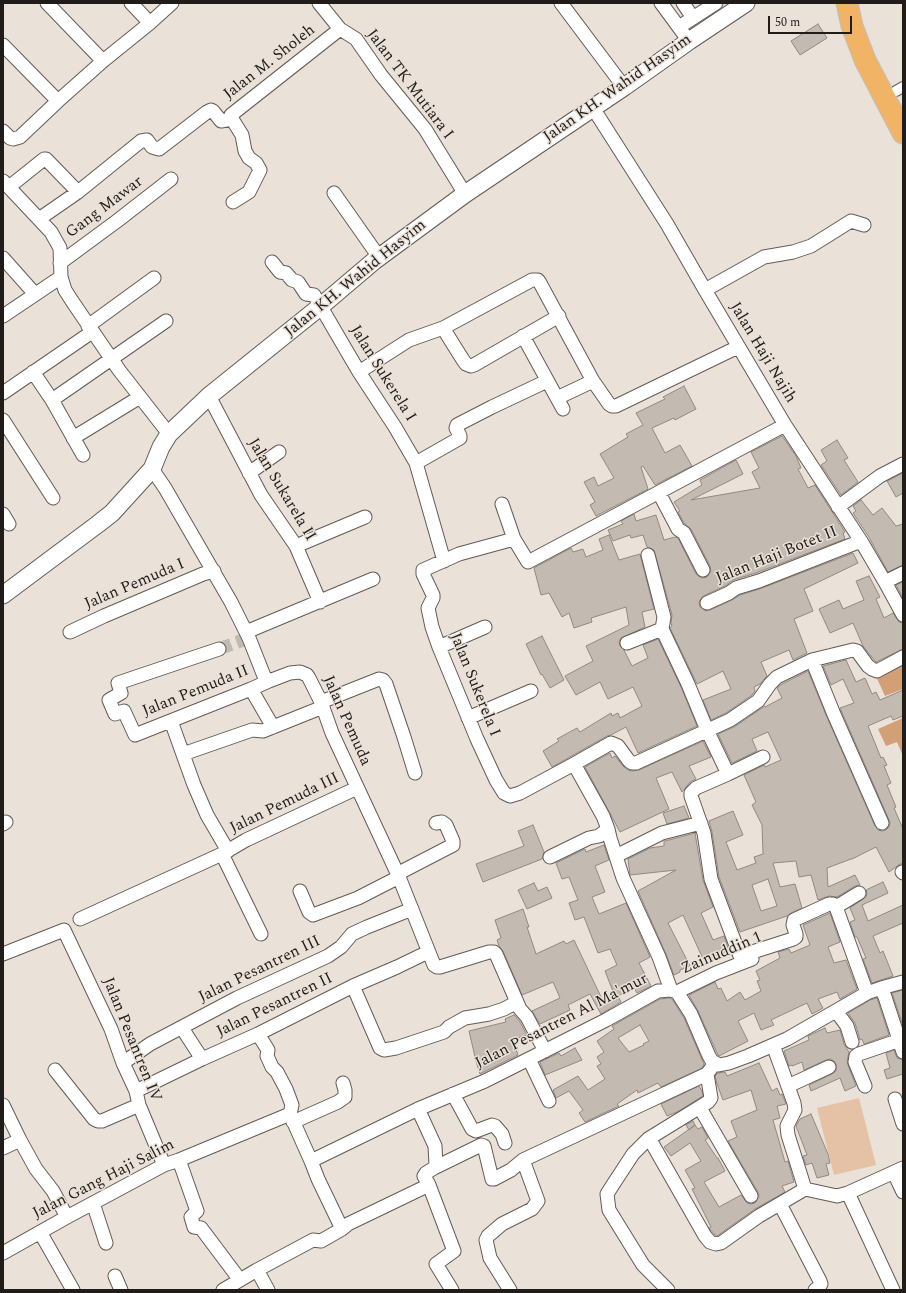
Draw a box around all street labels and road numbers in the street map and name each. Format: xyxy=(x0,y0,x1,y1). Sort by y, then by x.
street label: Jalan M. Sholeh xyxy=(220,21,320,105)
street label: Jalan TK Mutiara I xyxy=(361,26,457,144)
street label: Jalan KH. Wahid Hasyim xyxy=(540,31,696,147)
street label: Gang Mawar xyxy=(63,173,147,243)
street label: Jalan KH. Wahid Hasyim xyxy=(281,216,431,342)
street label: Jalan Haji Najih xyxy=(724,299,800,407)
street label: Jalan Sukerela I xyxy=(345,322,419,426)
street label: Jalan Sukarela II xyxy=(243,435,319,545)
street label: Jalan Haji Botet II xyxy=(714,523,840,589)
street label: Jalan Pemuda I xyxy=(82,555,188,615)
street label: Jalan Sukerela I xyxy=(444,630,504,740)
street label: Jalan Pemuda II xyxy=(140,662,252,722)
street label: Jalan Pemuda xyxy=(318,673,374,769)
street label: Jalan Pemuda III xyxy=(227,769,343,839)
street label: Zainuddin 1 xyxy=(679,928,765,980)
street label: Jalan Pesantren III xyxy=(196,932,324,1008)
street label: Jalan Pesantren II xyxy=(214,970,336,1042)
street label: Jalan Pesantren Al Ma'mur xyxy=(473,970,651,1074)
street label: Jalan Pesantren IV xyxy=(97,975,165,1105)
street label: Jalan Gang Haji Salim xyxy=(30,1136,178,1224)

